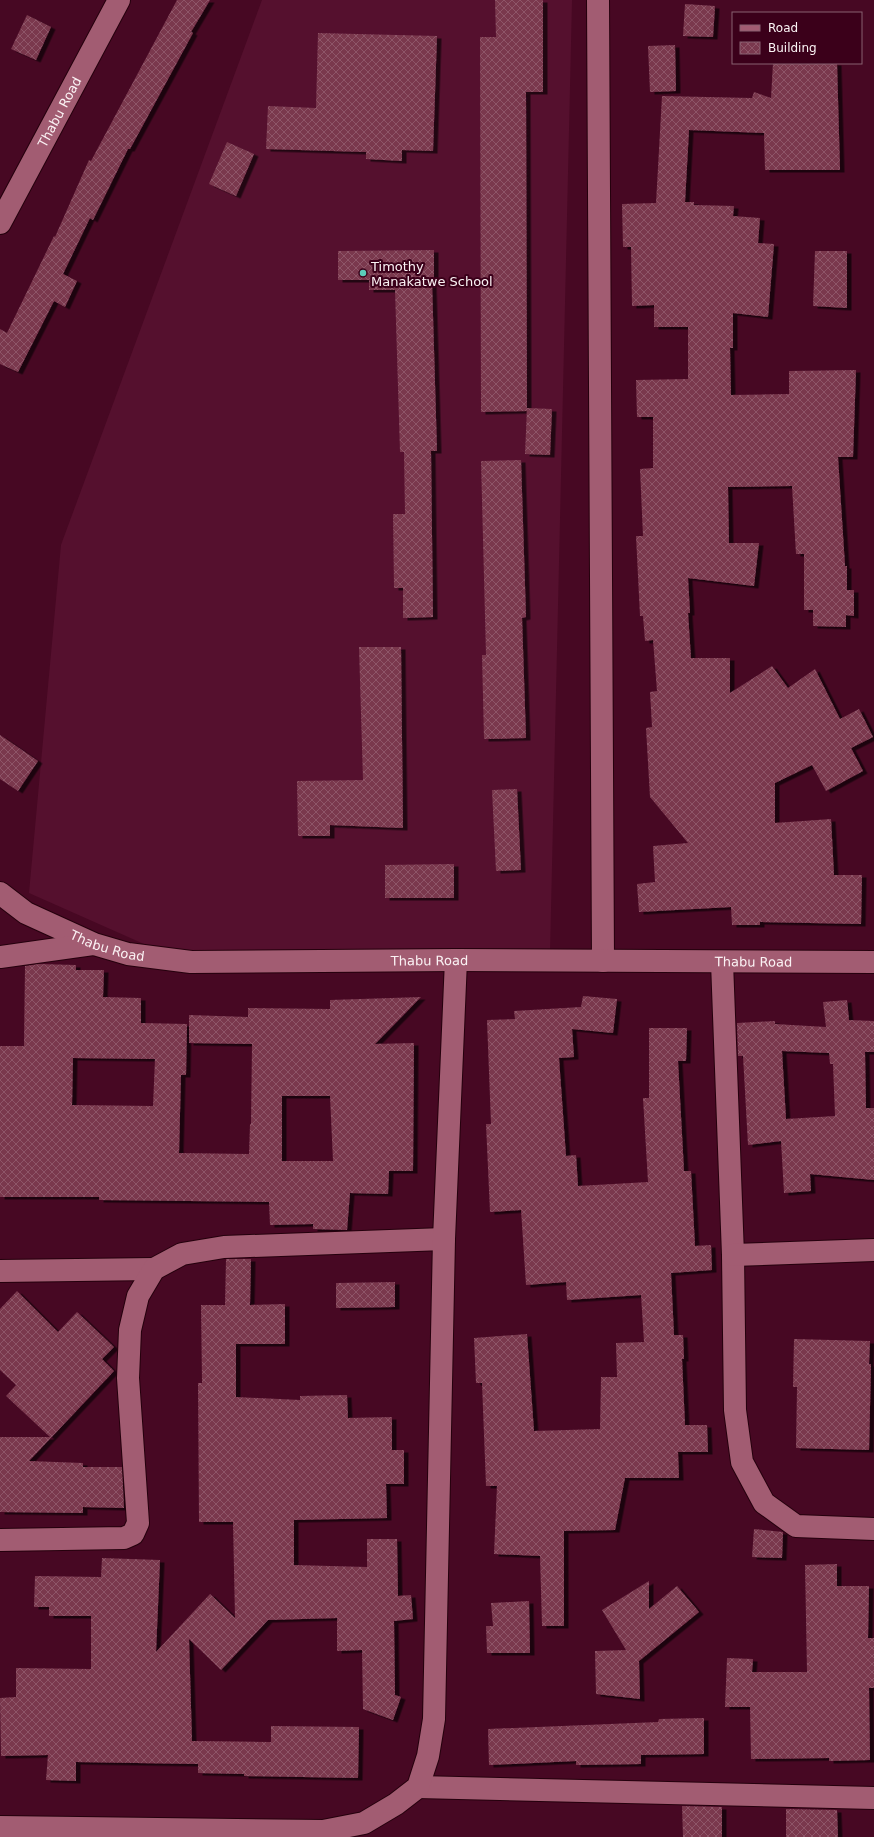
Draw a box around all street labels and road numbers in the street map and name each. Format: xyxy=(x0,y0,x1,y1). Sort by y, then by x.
street label: Thabu Road xyxy=(34,74,85,151)
street label: Thabu Road xyxy=(67,927,146,964)
street label: Thabu Road xyxy=(390,953,468,968)
street label: Thabu Road xyxy=(714,954,792,970)

